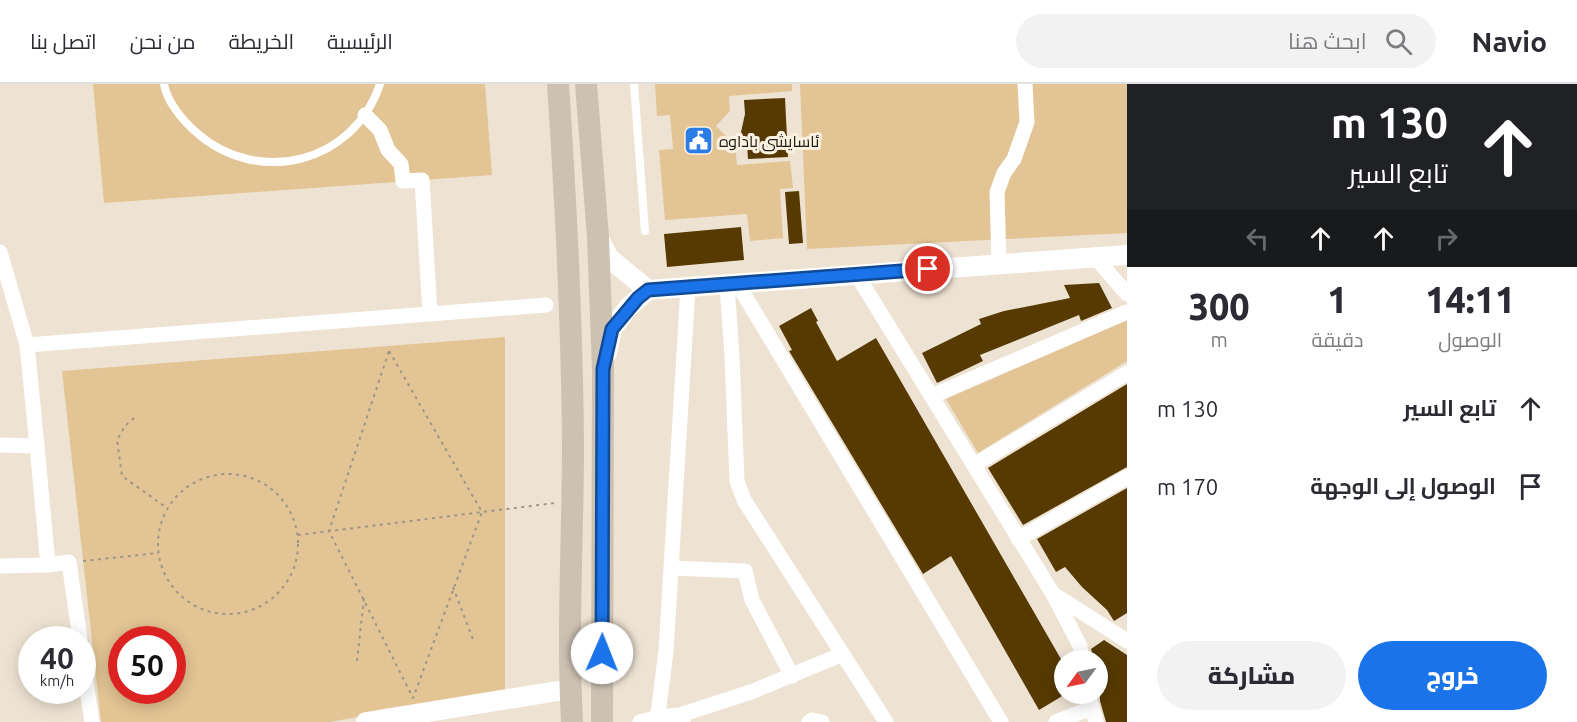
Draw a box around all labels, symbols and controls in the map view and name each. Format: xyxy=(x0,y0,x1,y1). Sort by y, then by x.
search box xyxy=(1016,14,1436,68)
icon: search xyxy=(1382,25,1415,58)
text: Navio xyxy=(1472,26,1547,57)
text: ابحث هنا xyxy=(1288,28,1367,53)
text: اتصل بنا xyxy=(30,29,97,53)
text: من نحن xyxy=(130,29,196,53)
text: الخريطة xyxy=(229,29,294,53)
text: الرئيسية xyxy=(327,29,393,53)
text: 130 m xyxy=(1331,99,1448,146)
icon: ahead xyxy=(1469,108,1547,186)
public building icon: ئاسايشى باداوه xyxy=(682,125,714,157)
place label: ئاسايشى باداوه xyxy=(719,132,819,152)
text: تابع السير xyxy=(1348,158,1448,188)
icon: left xyxy=(1241,222,1274,255)
icon: ahead xyxy=(1304,222,1337,255)
icon: ahead xyxy=(1367,222,1400,255)
icon: right xyxy=(1430,222,1463,255)
pin xyxy=(902,243,953,294)
icon: arrive xyxy=(911,252,944,285)
text: 1 xyxy=(1327,279,1348,320)
text: 14:11 xyxy=(1425,279,1515,320)
text: 300 xyxy=(1189,286,1250,327)
text: m xyxy=(1211,328,1228,351)
text: دقيقة xyxy=(1311,328,1363,351)
text: الوصول xyxy=(1438,328,1502,351)
icon: ahead xyxy=(1514,392,1547,425)
text: تابع السير xyxy=(1403,395,1496,420)
text: 130 m xyxy=(1157,396,1218,421)
icon: arrive xyxy=(1514,470,1547,503)
text: الوصول إلى الوجهة xyxy=(1310,473,1496,498)
text: 170 m xyxy=(1157,474,1218,499)
position arrow xyxy=(570,621,634,685)
speed limit sign: 50 xyxy=(108,626,186,704)
text: 40 xyxy=(40,641,74,675)
button: مشاركة xyxy=(1157,641,1346,710)
button: خروج xyxy=(1358,641,1547,710)
north arrow xyxy=(1054,650,1108,704)
map controls xyxy=(1054,650,1108,704)
text: km/h xyxy=(40,672,74,689)

